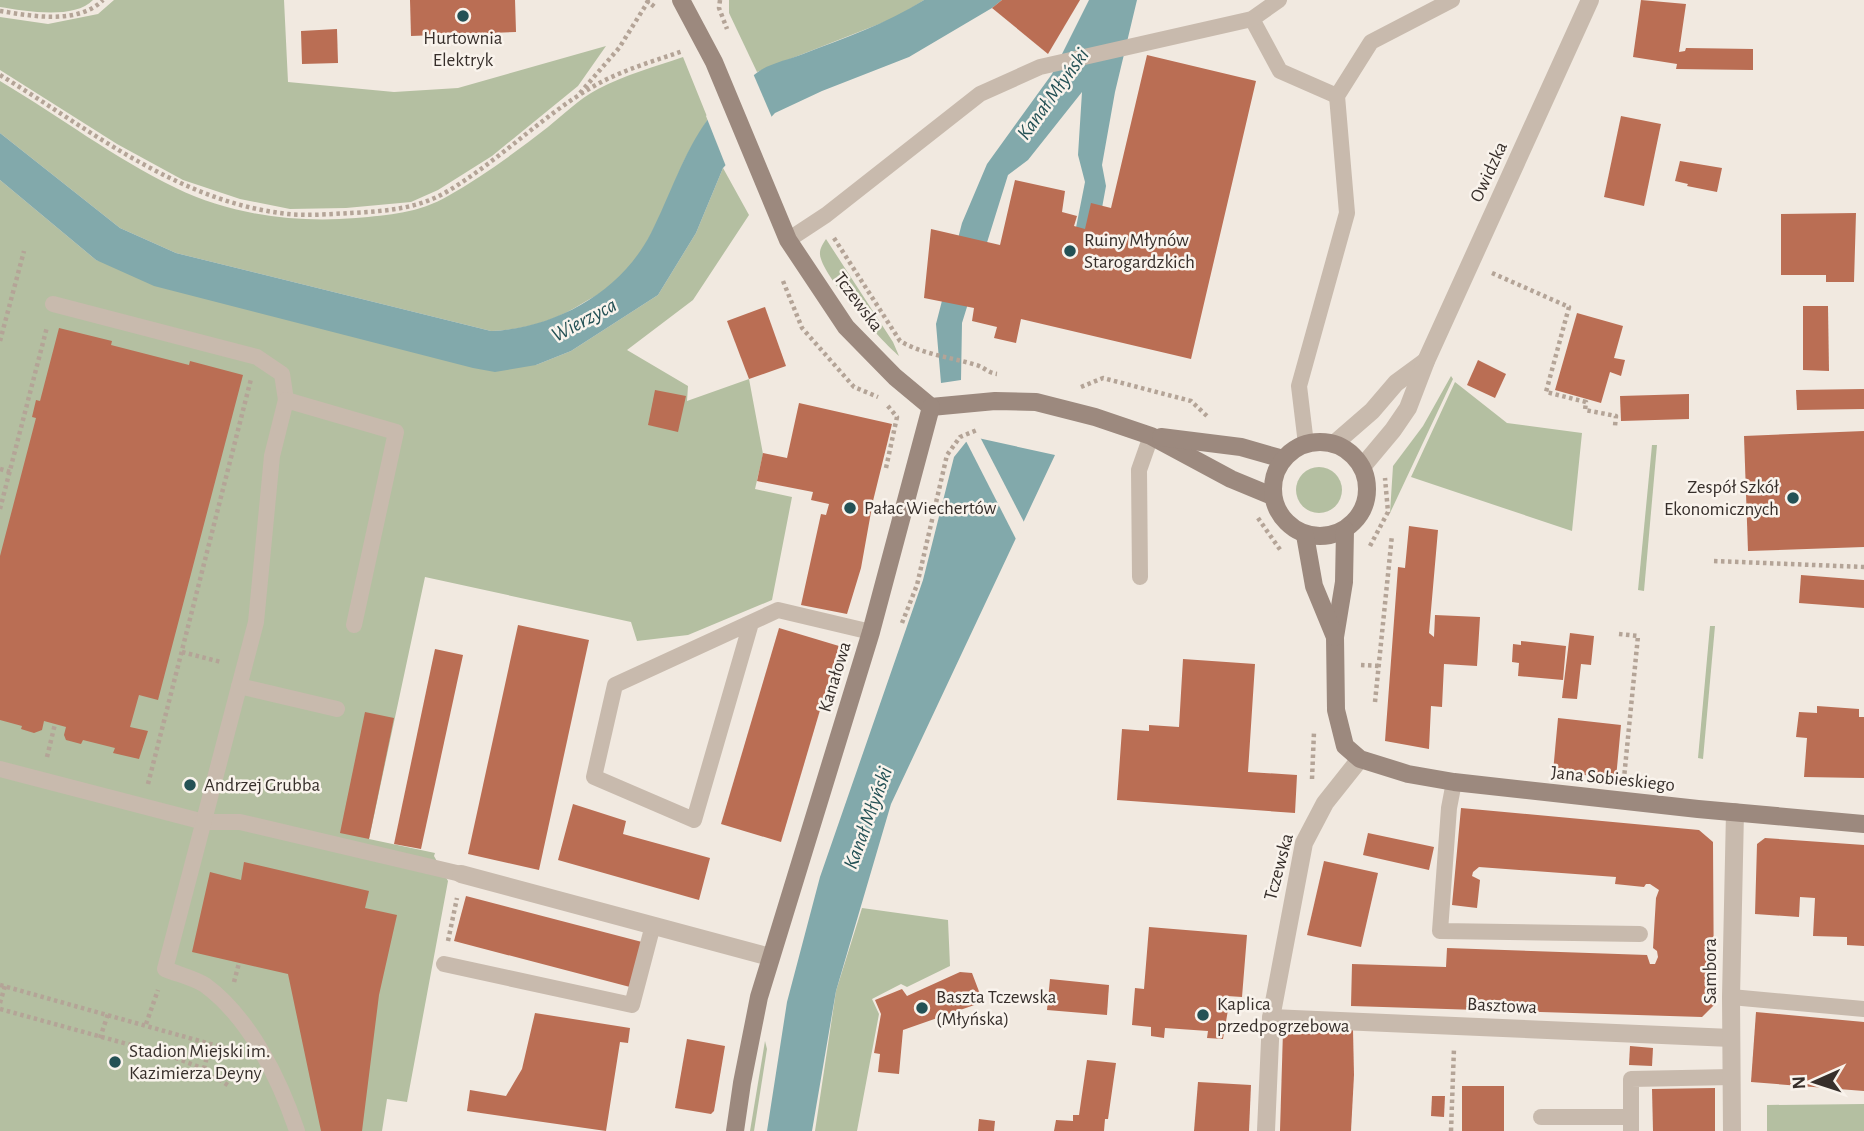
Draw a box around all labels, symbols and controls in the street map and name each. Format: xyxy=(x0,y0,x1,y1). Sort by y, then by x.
marker: Hurtownia Elektryk xyxy=(455,8,471,24)
place label: Hurtownia Elektryk xyxy=(423,29,503,70)
water label: Kanał Młyński xyxy=(1013,44,1093,144)
street label: Owidzka xyxy=(1467,139,1511,205)
place label: Ruiny Młynów Starogardzkich xyxy=(1084,231,1195,272)
marker: Ruiny Młynów Starogardzkich xyxy=(1062,243,1078,259)
street label: Tczewska xyxy=(830,269,886,335)
water label: Wierzyca xyxy=(548,294,620,346)
place label: Zespół Szkół Ekonomicznych xyxy=(1664,478,1779,519)
marker: Zespół Szkół Ekonomicznych xyxy=(1785,490,1801,506)
place label: Pałac Wiechertów xyxy=(864,499,997,518)
marker: Pałac Wiechertów xyxy=(842,500,858,516)
street label: Kanałowa xyxy=(815,639,855,715)
street label: Jana Sobieskiego xyxy=(1550,763,1676,795)
water label: Kanał Młyński xyxy=(840,764,896,872)
place label: Andrzej Grubba xyxy=(204,776,320,795)
marker: Andrzej Grubba xyxy=(182,777,198,793)
street label: Tczewska xyxy=(1261,831,1297,903)
street label: Sambora xyxy=(1701,938,1720,1004)
place label: Baszta Tczewska (Młyńska) xyxy=(936,988,1057,1029)
place label: Kaplica przedpogrzebowa xyxy=(1217,995,1350,1036)
street label: Basztowa xyxy=(1467,995,1538,1017)
marker: Baszta Tczewska (Młyńska) xyxy=(914,1000,930,1016)
marker: Kaplica przedpogrzebowa xyxy=(1195,1007,1211,1023)
place label: Stadion Miejski im. Kazimierza Deyny xyxy=(129,1042,270,1083)
north arrow xyxy=(1780,1047,1850,1117)
marker: Stadion Miejski im. Kazimierza Deyny xyxy=(107,1054,123,1070)
text: N xyxy=(1790,1076,1809,1090)

